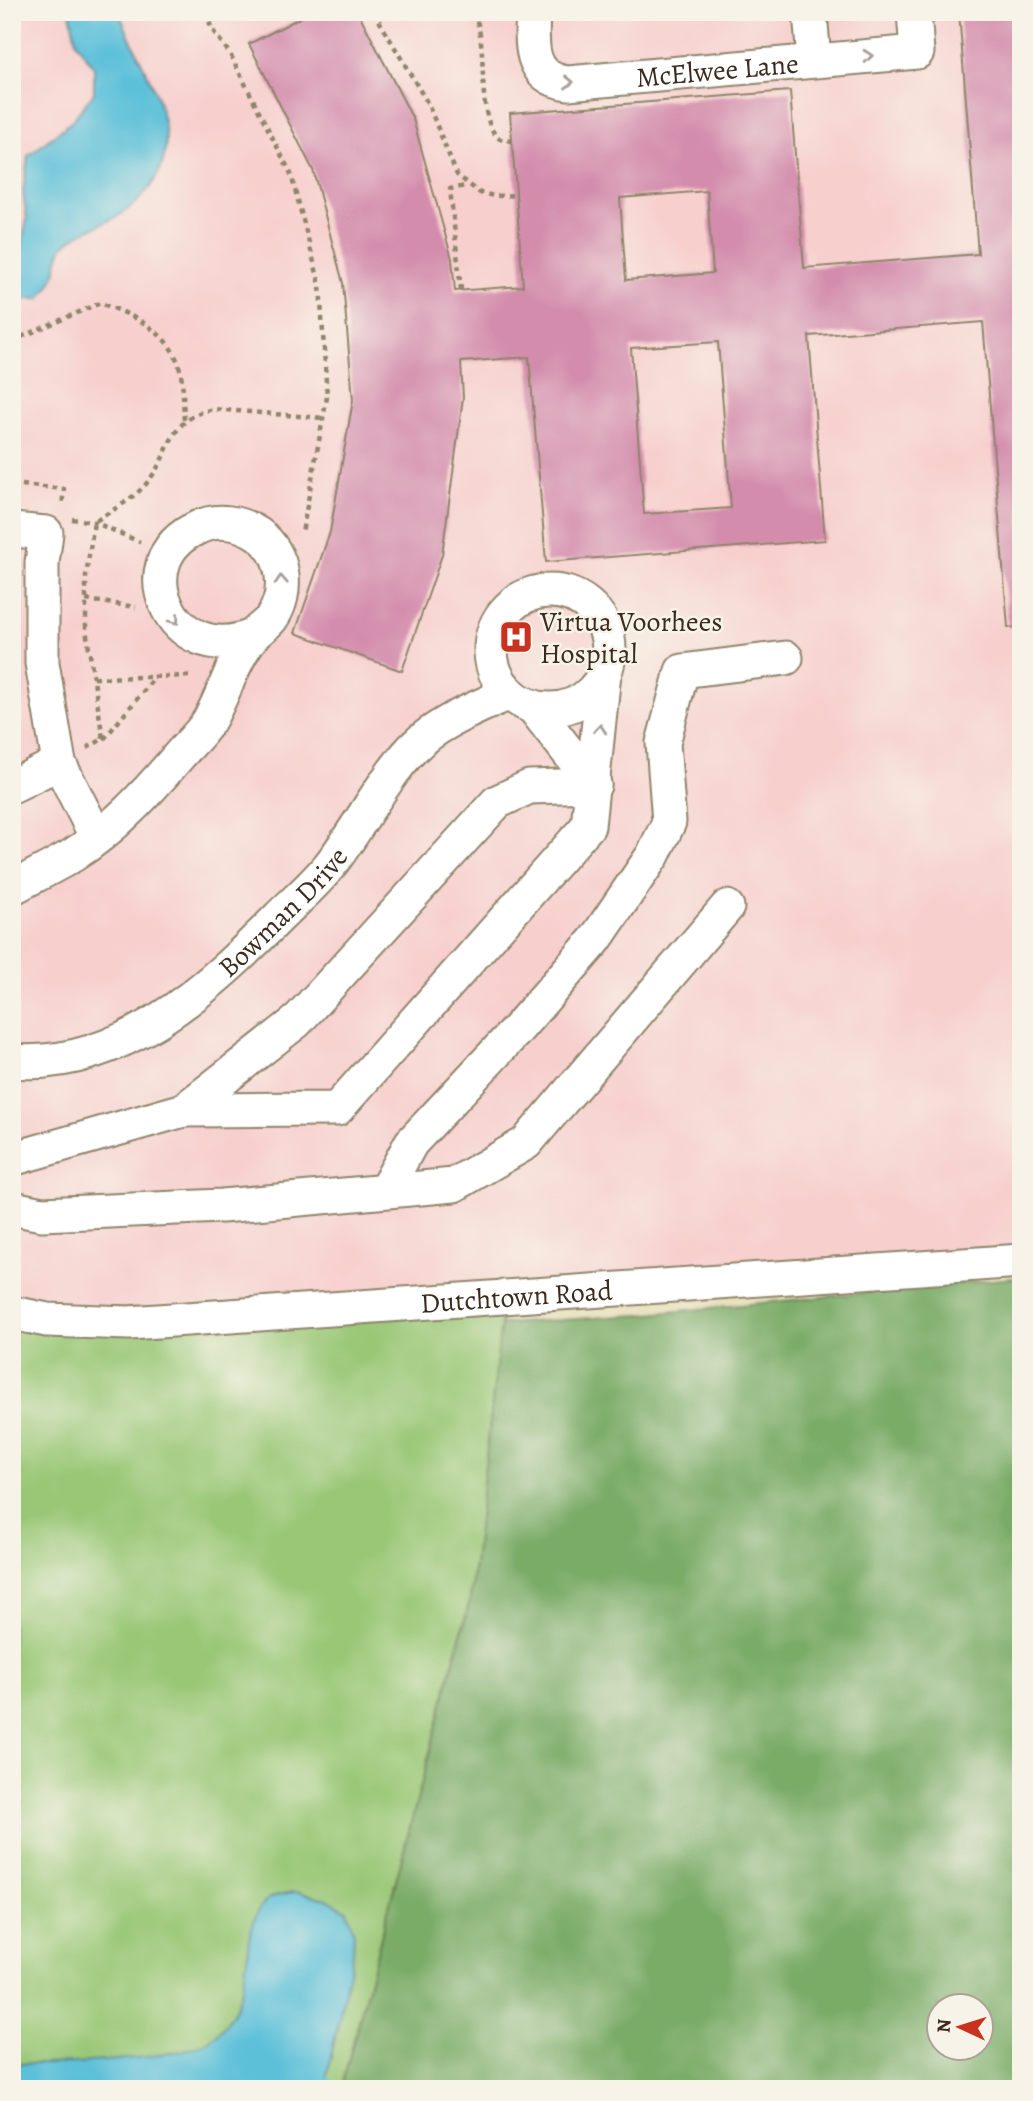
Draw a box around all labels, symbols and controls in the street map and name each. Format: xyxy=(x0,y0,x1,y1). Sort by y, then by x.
street label: McElwee Lane xyxy=(635,45,800,97)
one-way arrow xyxy=(863,49,874,64)
one-way arrow xyxy=(564,74,575,90)
one-way arrow xyxy=(274,574,289,585)
place label: Virtua Voorhees Hospital xyxy=(539,603,722,673)
one-way arrow xyxy=(167,612,180,624)
hospital icon: Virtua Voorhees Hospital xyxy=(497,618,535,656)
one-way arrow xyxy=(592,723,607,734)
street label: Bowman Drive xyxy=(210,840,357,986)
street label: Dutchtown Road xyxy=(419,1271,615,1323)
north arrow xyxy=(925,1993,995,2062)
text: N xyxy=(931,2018,958,2034)

